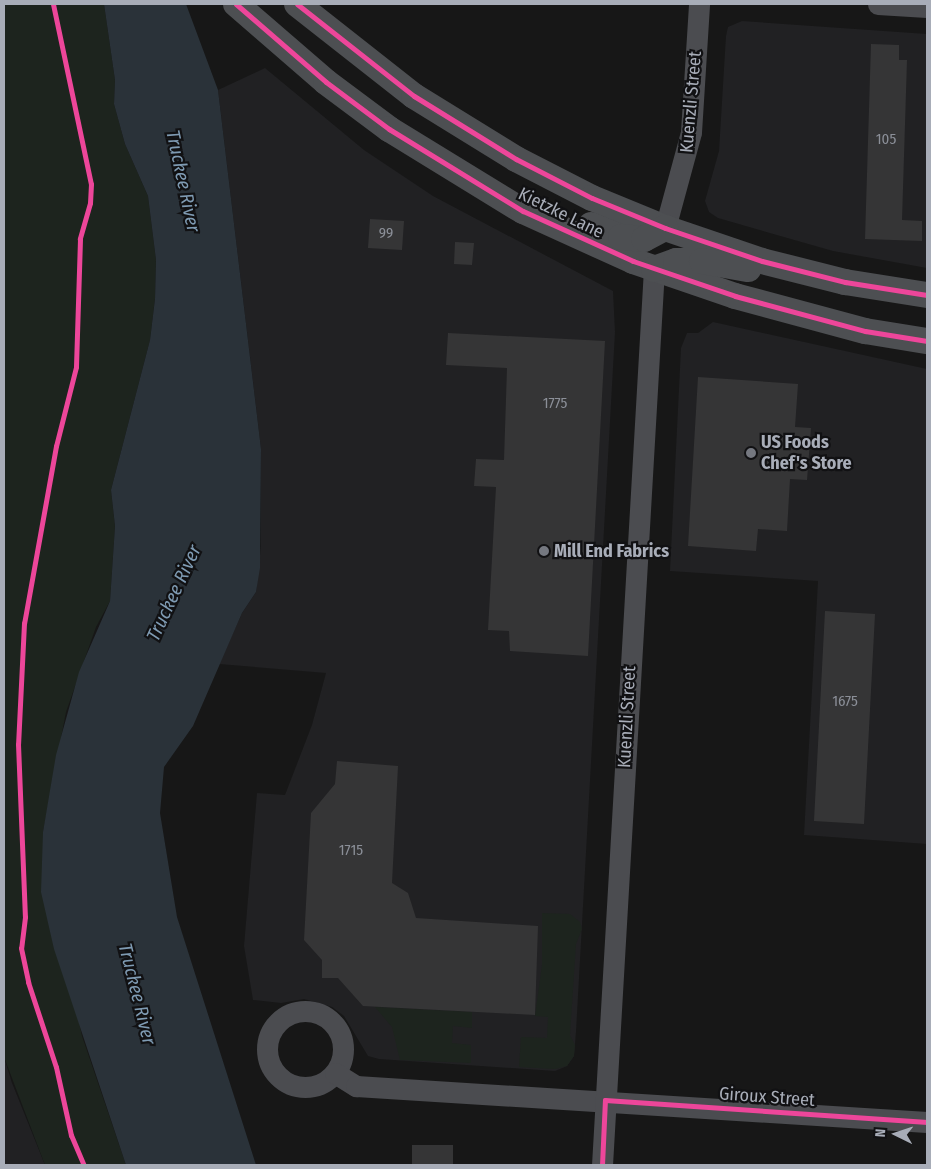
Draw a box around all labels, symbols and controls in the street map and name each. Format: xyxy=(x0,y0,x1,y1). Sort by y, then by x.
street label: Kuenzli Street xyxy=(676,50,706,154)
water label: Truckee River xyxy=(161,128,205,234)
house number: 105 xyxy=(876,131,896,149)
street label: Kietzke Lane xyxy=(515,183,607,243)
house number: 99 xyxy=(379,225,393,243)
house number: 1775 xyxy=(543,395,567,413)
place label: US Foods Chef's Store xyxy=(761,432,852,474)
marker: US Foods Chef's Store xyxy=(745,447,757,459)
place label: Mill End Fabrics xyxy=(554,540,669,562)
water label: Truckee River xyxy=(142,541,206,645)
marker: Mill End Fabrics xyxy=(538,545,550,557)
street label: Kuenzli Street xyxy=(614,665,640,769)
house number: 1675 xyxy=(832,693,858,711)
house number: 1715 xyxy=(339,842,363,860)
water label: Truckee River xyxy=(113,941,161,1047)
street label: Giroux Street xyxy=(718,1083,816,1111)
north arrow xyxy=(871,1109,921,1159)
text: N xyxy=(872,1128,889,1138)

